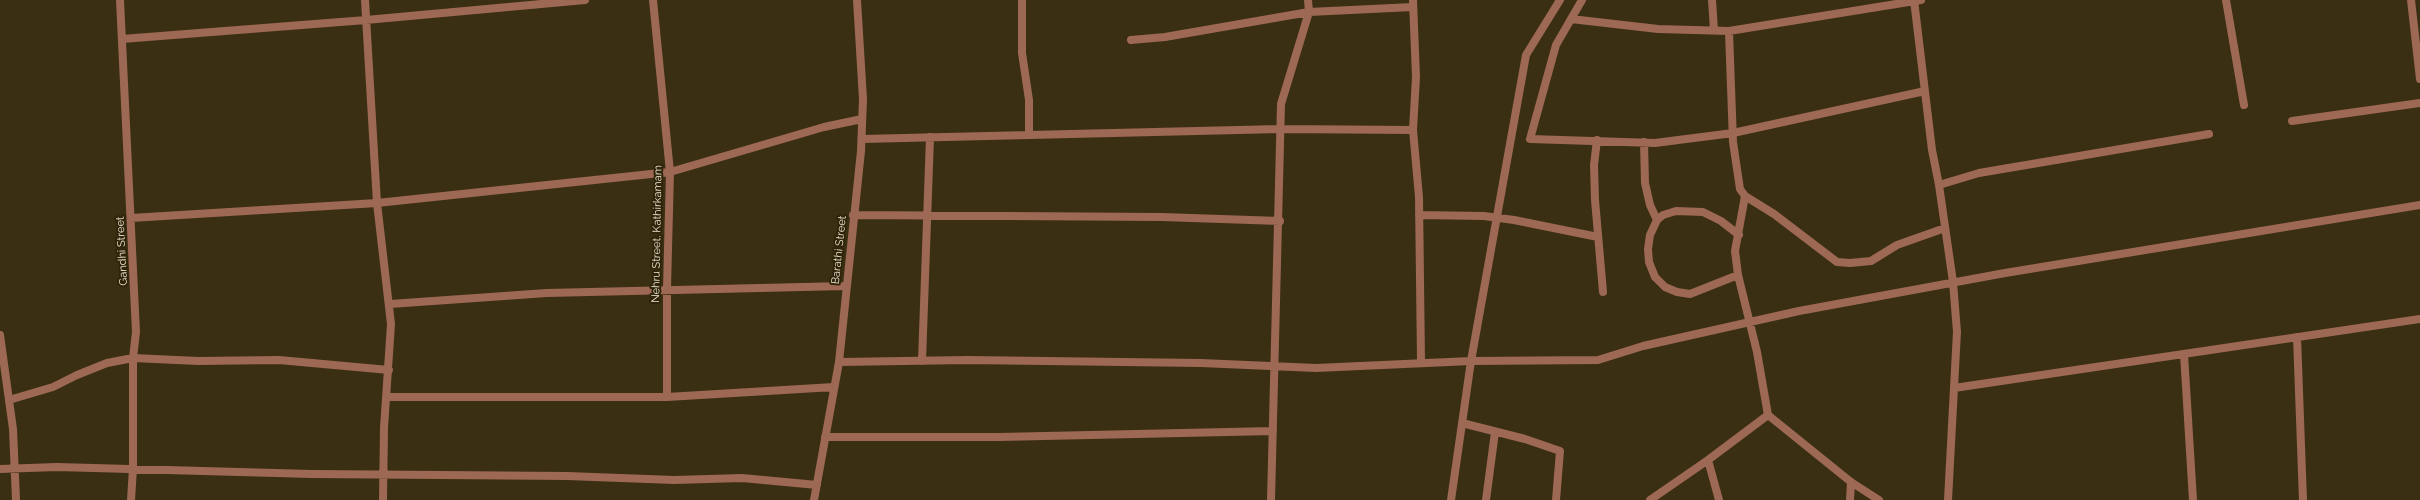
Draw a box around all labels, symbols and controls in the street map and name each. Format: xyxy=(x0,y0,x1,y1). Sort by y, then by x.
street label: Nehru Street, Kathirkamam xyxy=(649,165,665,303)
street label: Barathi Street xyxy=(829,215,849,285)
street label: Gandhi Street xyxy=(114,216,130,286)

